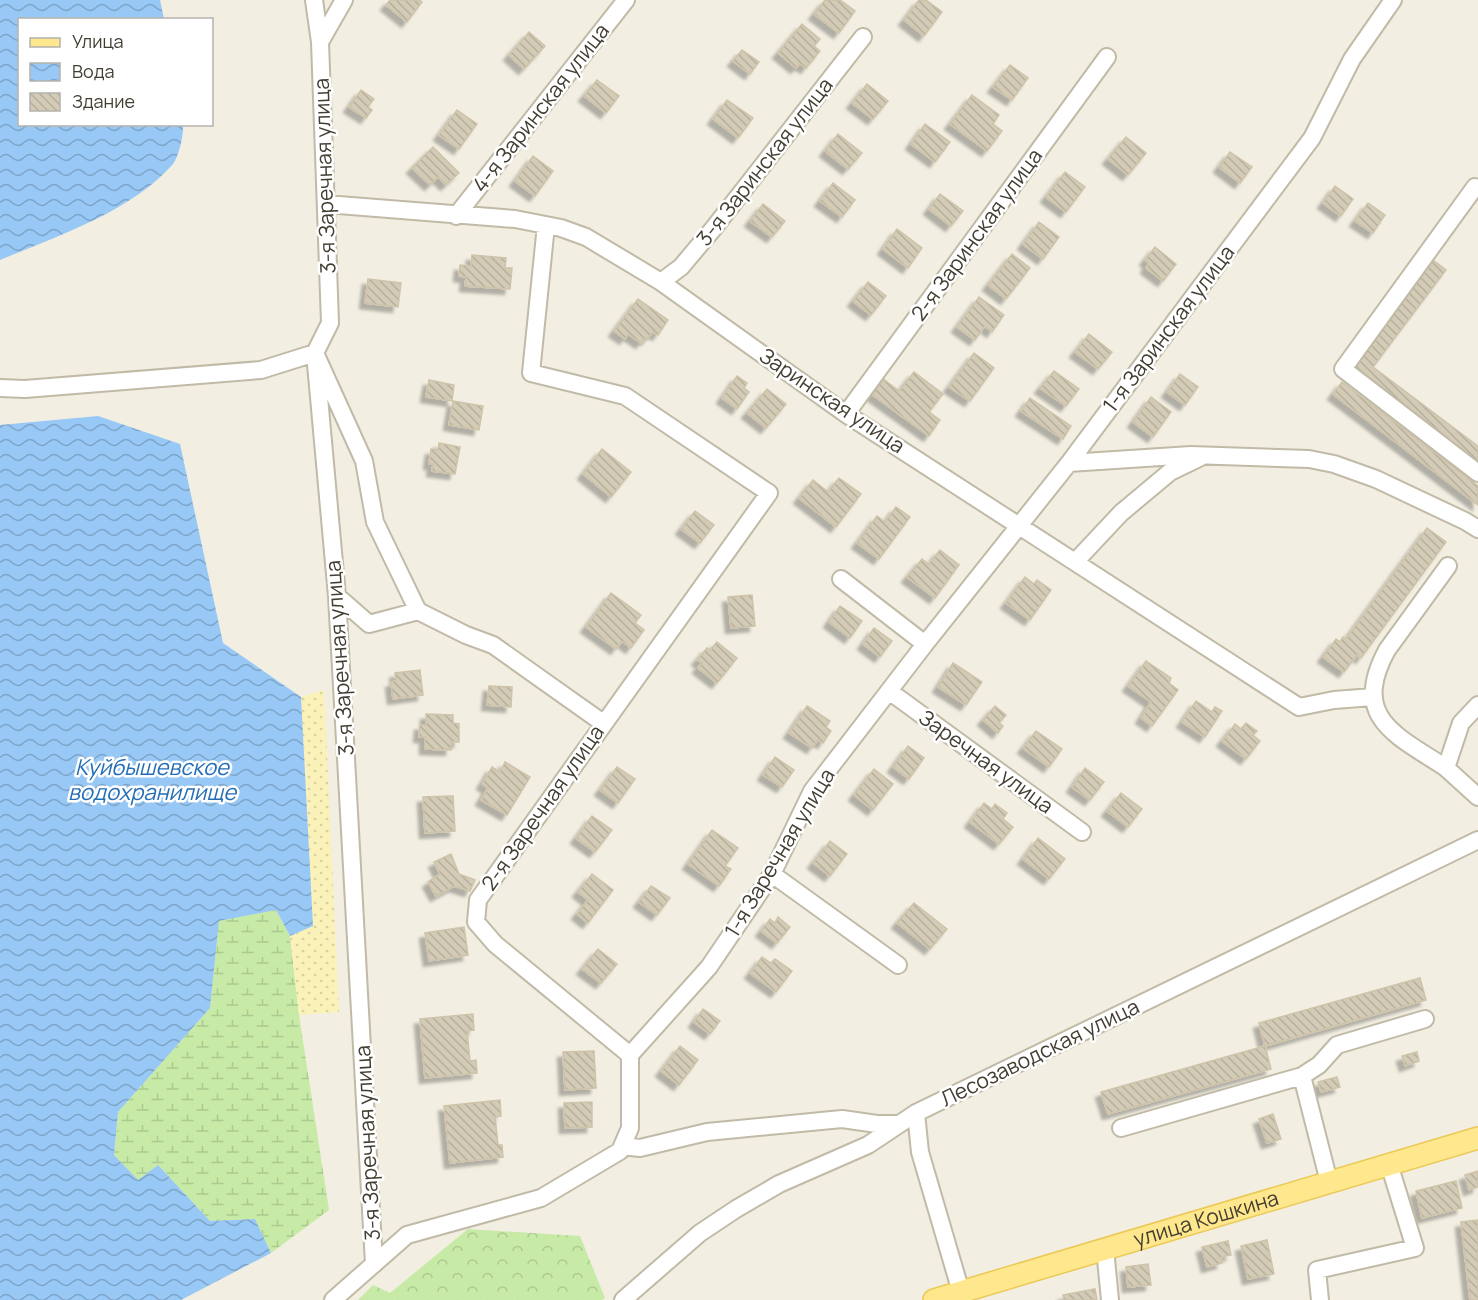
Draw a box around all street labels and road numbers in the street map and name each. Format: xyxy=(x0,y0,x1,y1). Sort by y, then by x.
street label: 4-я Заринская улица xyxy=(466,17,615,197)
street label: 3-я Заринская улица xyxy=(690,72,839,251)
street label: 3-я Заречная улица xyxy=(307,78,341,274)
street label: 2-я Заринская улица xyxy=(904,143,1048,326)
street label: 1-я Заринская улица xyxy=(1096,239,1240,418)
street label: Заринская улица xyxy=(754,341,911,459)
street label: 3-я Заречная улица xyxy=(318,559,360,757)
street label: Заречная улица xyxy=(914,703,1059,819)
street label: 2-я Заречная улица xyxy=(474,719,610,896)
street label: 1-я Заречная улица xyxy=(718,763,841,942)
street label: Лесозаводская улица xyxy=(936,992,1144,1112)
street label: 3-я Заречная улица xyxy=(348,1045,386,1242)
street label: улица Кошкина xyxy=(1130,1183,1282,1253)

